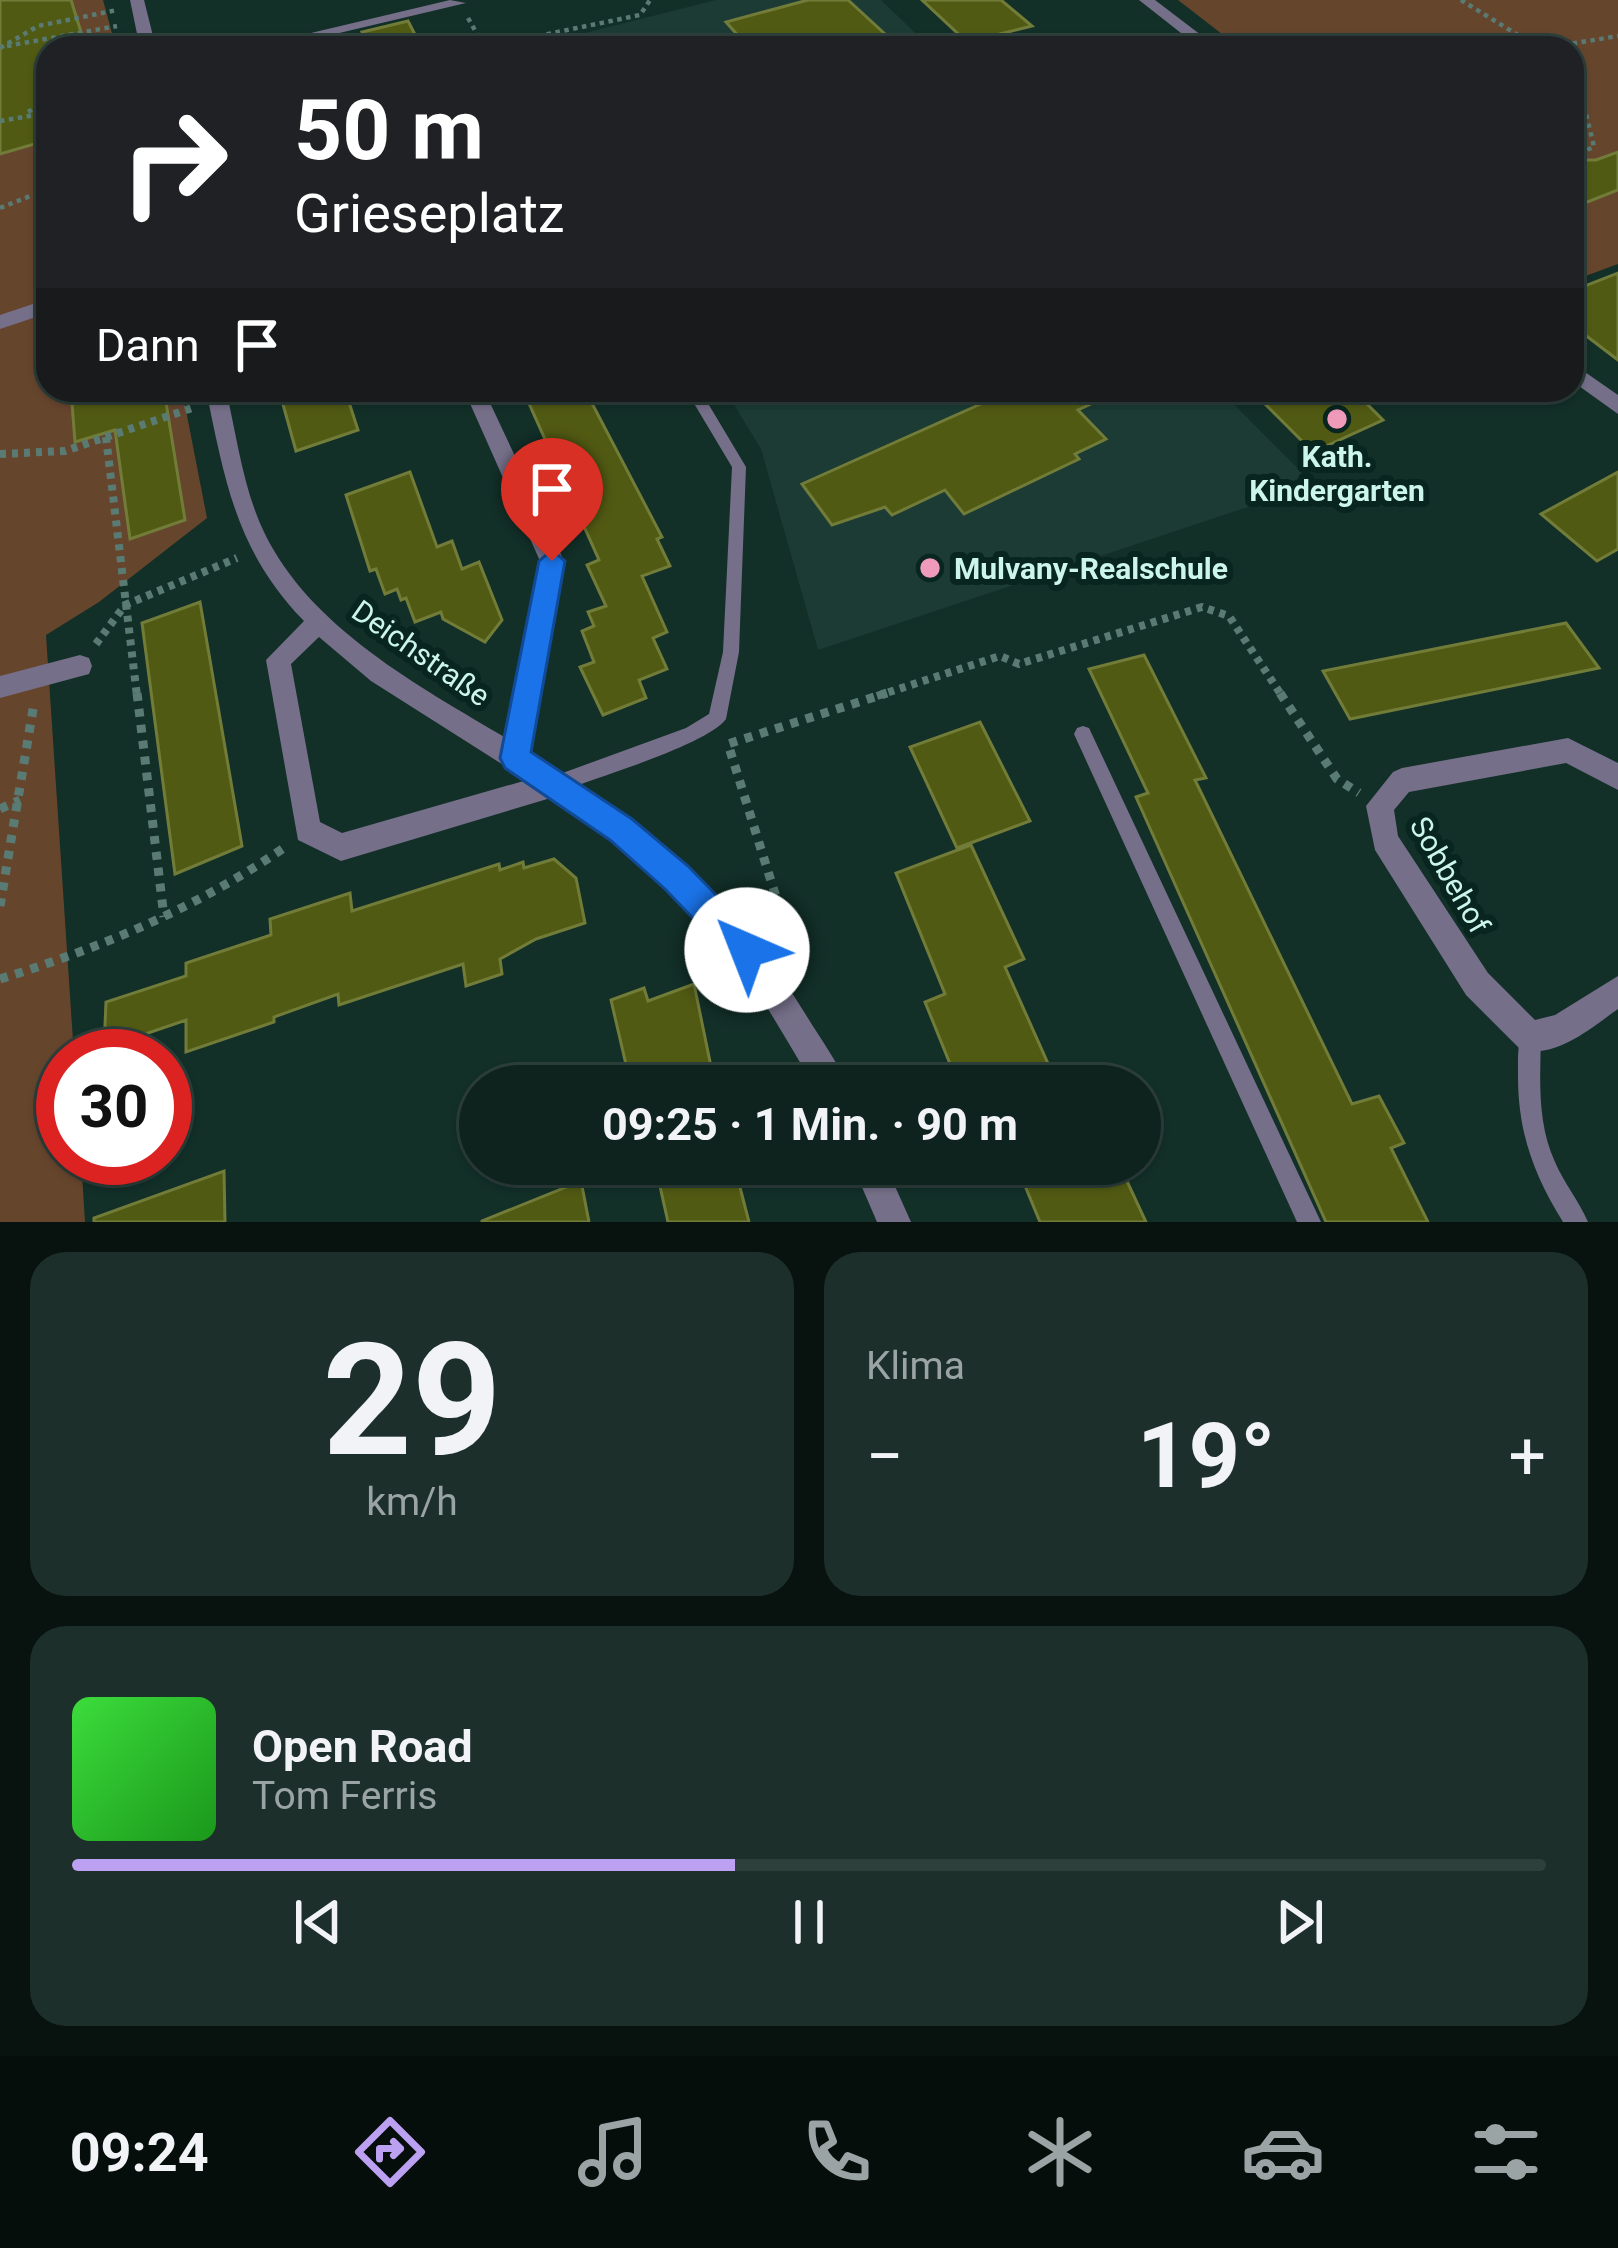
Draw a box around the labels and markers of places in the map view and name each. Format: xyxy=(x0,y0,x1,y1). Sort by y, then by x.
marker: Kath. Kindergarten xyxy=(1324,406,1350,432)
pin xyxy=(501,438,603,561)
place label: Kath. Kindergarten xyxy=(1249,439,1425,508)
place label: Mulvany-Realschule xyxy=(954,551,1228,586)
marker: Mulvany-Realschule xyxy=(917,555,943,581)

